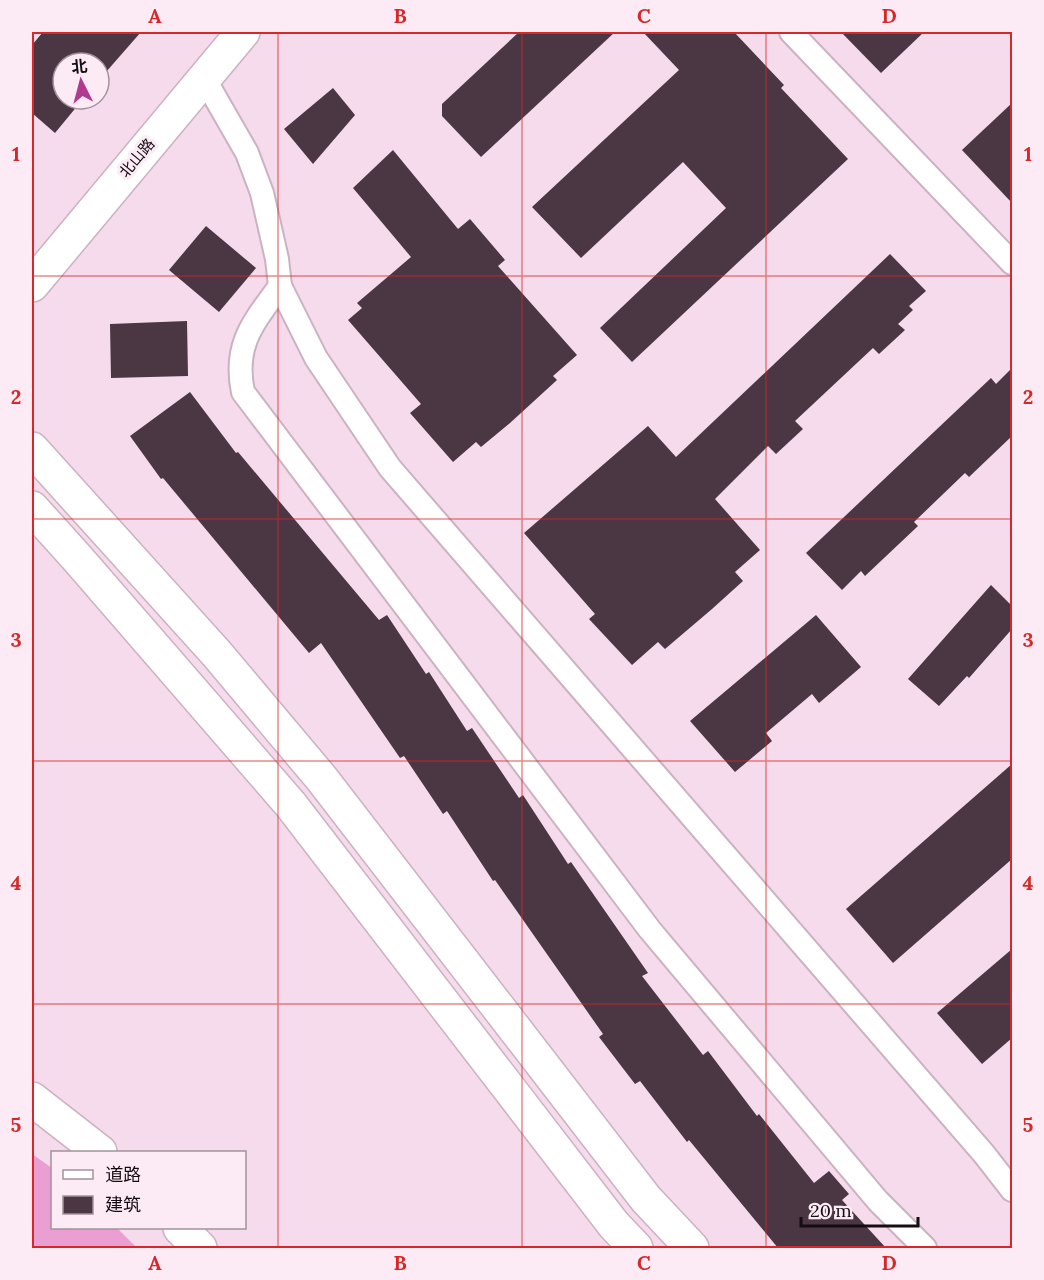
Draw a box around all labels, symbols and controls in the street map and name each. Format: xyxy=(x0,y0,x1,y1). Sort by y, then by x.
text: A xyxy=(148,3,162,28)
text: B xyxy=(393,3,407,28)
text: C xyxy=(637,3,651,28)
text: D xyxy=(881,3,897,28)
north arrow xyxy=(51,51,111,111)
text: 北 xyxy=(70,55,88,77)
street label: 北山路 xyxy=(115,134,158,181)
text: 1 xyxy=(12,141,20,166)
text: 1 xyxy=(1024,141,1032,166)
text: 2 xyxy=(11,384,21,409)
text: 2 xyxy=(1023,384,1033,409)
text: 3 xyxy=(10,627,22,652)
text: 3 xyxy=(1022,627,1034,652)
text: 4 xyxy=(11,870,22,895)
text: 4 xyxy=(1023,870,1034,895)
text: 5 xyxy=(11,1112,22,1137)
text: 5 xyxy=(1023,1112,1034,1137)
legend xyxy=(51,1151,246,1229)
text: 道路 xyxy=(105,1163,141,1186)
scale bar xyxy=(801,1190,918,1228)
text: 建筑 xyxy=(105,1193,141,1216)
text: 20 m xyxy=(810,1199,852,1222)
text: A xyxy=(148,1250,162,1275)
text: B xyxy=(393,1250,407,1275)
text: C xyxy=(637,1250,651,1275)
text: D xyxy=(881,1250,897,1275)

